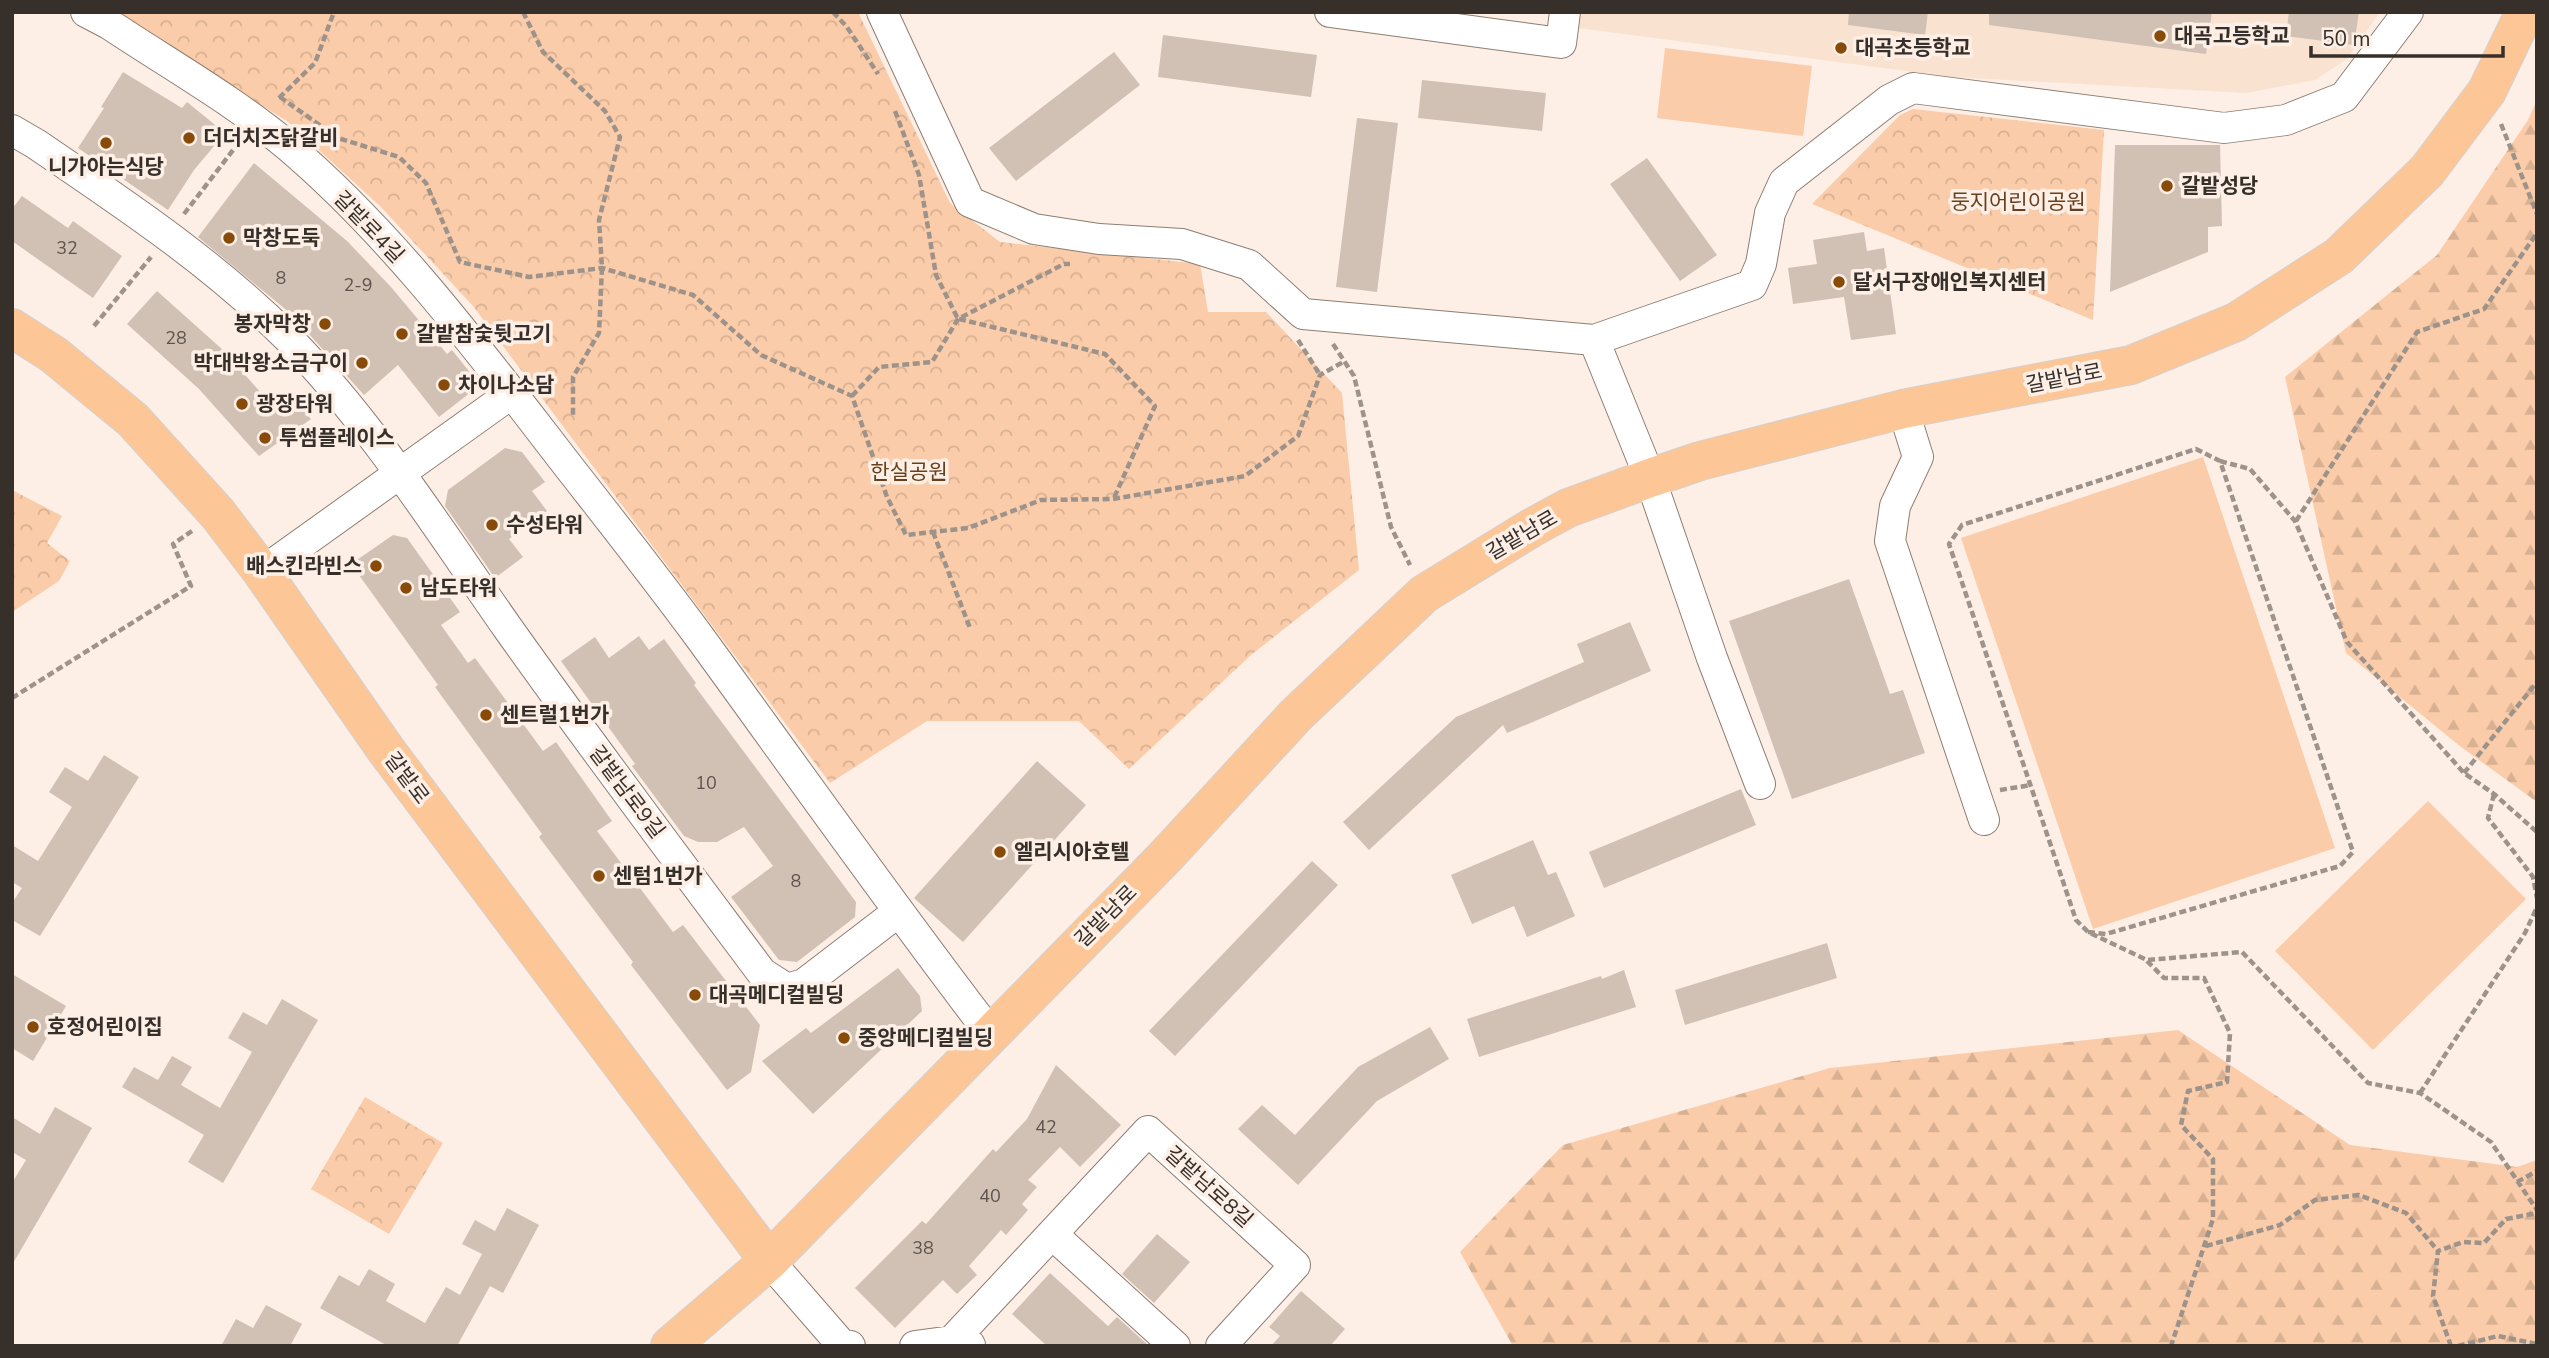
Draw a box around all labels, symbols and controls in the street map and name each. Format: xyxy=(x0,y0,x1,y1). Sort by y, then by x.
scale bar xyxy=(2311,14,2504,58)
place label: 대곡고등학교 xyxy=(2174,22,2290,50)
text: 50 m xyxy=(2322,25,2371,53)
marker: 대곡고등학교 xyxy=(2152,28,2168,44)
place label: 대곡초등학교 xyxy=(1855,34,1971,62)
marker: 대곡초등학교 xyxy=(1833,40,1849,56)
place label: 더더치즈닭갈비 xyxy=(203,124,338,152)
marker: 더더치즈닭갈비 xyxy=(181,130,197,146)
marker: 니가아는식당 xyxy=(98,135,114,151)
place label: 니가아는식당 xyxy=(48,153,164,181)
place label: 갈밭성당 xyxy=(2181,172,2258,200)
marker: 갈밭성당 xyxy=(2159,178,2175,194)
street label: 갈밭로4길 xyxy=(328,185,410,269)
park label: 둥지어린이공원 xyxy=(1950,188,2086,216)
place label: 막창도둑 xyxy=(243,224,320,252)
marker: 막창도둑 xyxy=(221,230,237,246)
house number: 32 xyxy=(56,236,78,260)
house number: 8 xyxy=(276,266,286,290)
place label: 달서구장애인복지센터 xyxy=(1853,268,2046,296)
house number: 2-9 xyxy=(343,273,373,297)
marker: 달서구장애인복지센터 xyxy=(1831,274,1847,290)
place label: 봉자막창 xyxy=(234,310,311,338)
marker: 봉자막창 xyxy=(317,316,333,332)
place label: 갈밭참숯뒷고기 xyxy=(416,320,551,348)
house number: 28 xyxy=(165,326,187,350)
marker: 갈밭참숯뒷고기 xyxy=(394,326,410,342)
place label: 박대박왕소금구이 xyxy=(193,349,348,377)
marker: 박대박왕소금구이 xyxy=(354,355,370,371)
street label: 갈밭남로 xyxy=(2023,357,2105,399)
place label: 차이나소담 xyxy=(458,371,555,399)
marker: 차이나소담 xyxy=(436,377,452,393)
place label: 광장타워 xyxy=(256,390,333,418)
marker: 광장타워 xyxy=(234,396,250,412)
place label: 투썸플레이스 xyxy=(279,424,395,452)
marker: 투썸플레이스 xyxy=(257,430,273,446)
park label: 한실공원 xyxy=(870,458,948,486)
street label: 갈밭남로 xyxy=(1482,504,1562,566)
place label: 수성타워 xyxy=(506,511,583,539)
marker: 수성타워 xyxy=(484,517,500,533)
place label: 배스킨라빈스 xyxy=(246,552,362,580)
marker: 배스킨라빈스 xyxy=(368,558,384,574)
place label: 남도타워 xyxy=(420,574,497,602)
marker: 남도타워 xyxy=(398,580,414,596)
place label: 센트럴1번가 xyxy=(500,701,609,729)
marker: 센트럴1번가 xyxy=(478,707,494,723)
street label: 갈밭남로9길 xyxy=(583,740,671,844)
street label: 갈밭로 xyxy=(378,746,436,810)
house number: 10 xyxy=(695,771,717,795)
place label: 엘리시아호텔 xyxy=(1014,838,1130,866)
marker: 엘리시아호텔 xyxy=(992,844,1008,860)
place label: 센텀1번가 xyxy=(613,862,703,890)
marker: 센텀1번가 xyxy=(591,868,607,884)
house number: 8 xyxy=(791,869,801,893)
street label: 갈밭남로 xyxy=(1069,879,1143,953)
place label: 대곡메디컬빌딩 xyxy=(709,981,844,1009)
marker: 대곡메디컬빌딩 xyxy=(687,987,703,1003)
place label: 호정어린이집 xyxy=(47,1013,163,1041)
marker: 호정어린이집 xyxy=(25,1019,41,1035)
place label: 중앙메디컬빌딩 xyxy=(858,1024,993,1052)
marker: 중앙메디컬빌딩 xyxy=(836,1030,852,1046)
house number: 42 xyxy=(1035,1115,1057,1139)
street label: 갈밭남로8길 xyxy=(1159,1140,1259,1234)
house number: 40 xyxy=(979,1184,1001,1208)
house number: 38 xyxy=(912,1236,934,1260)

